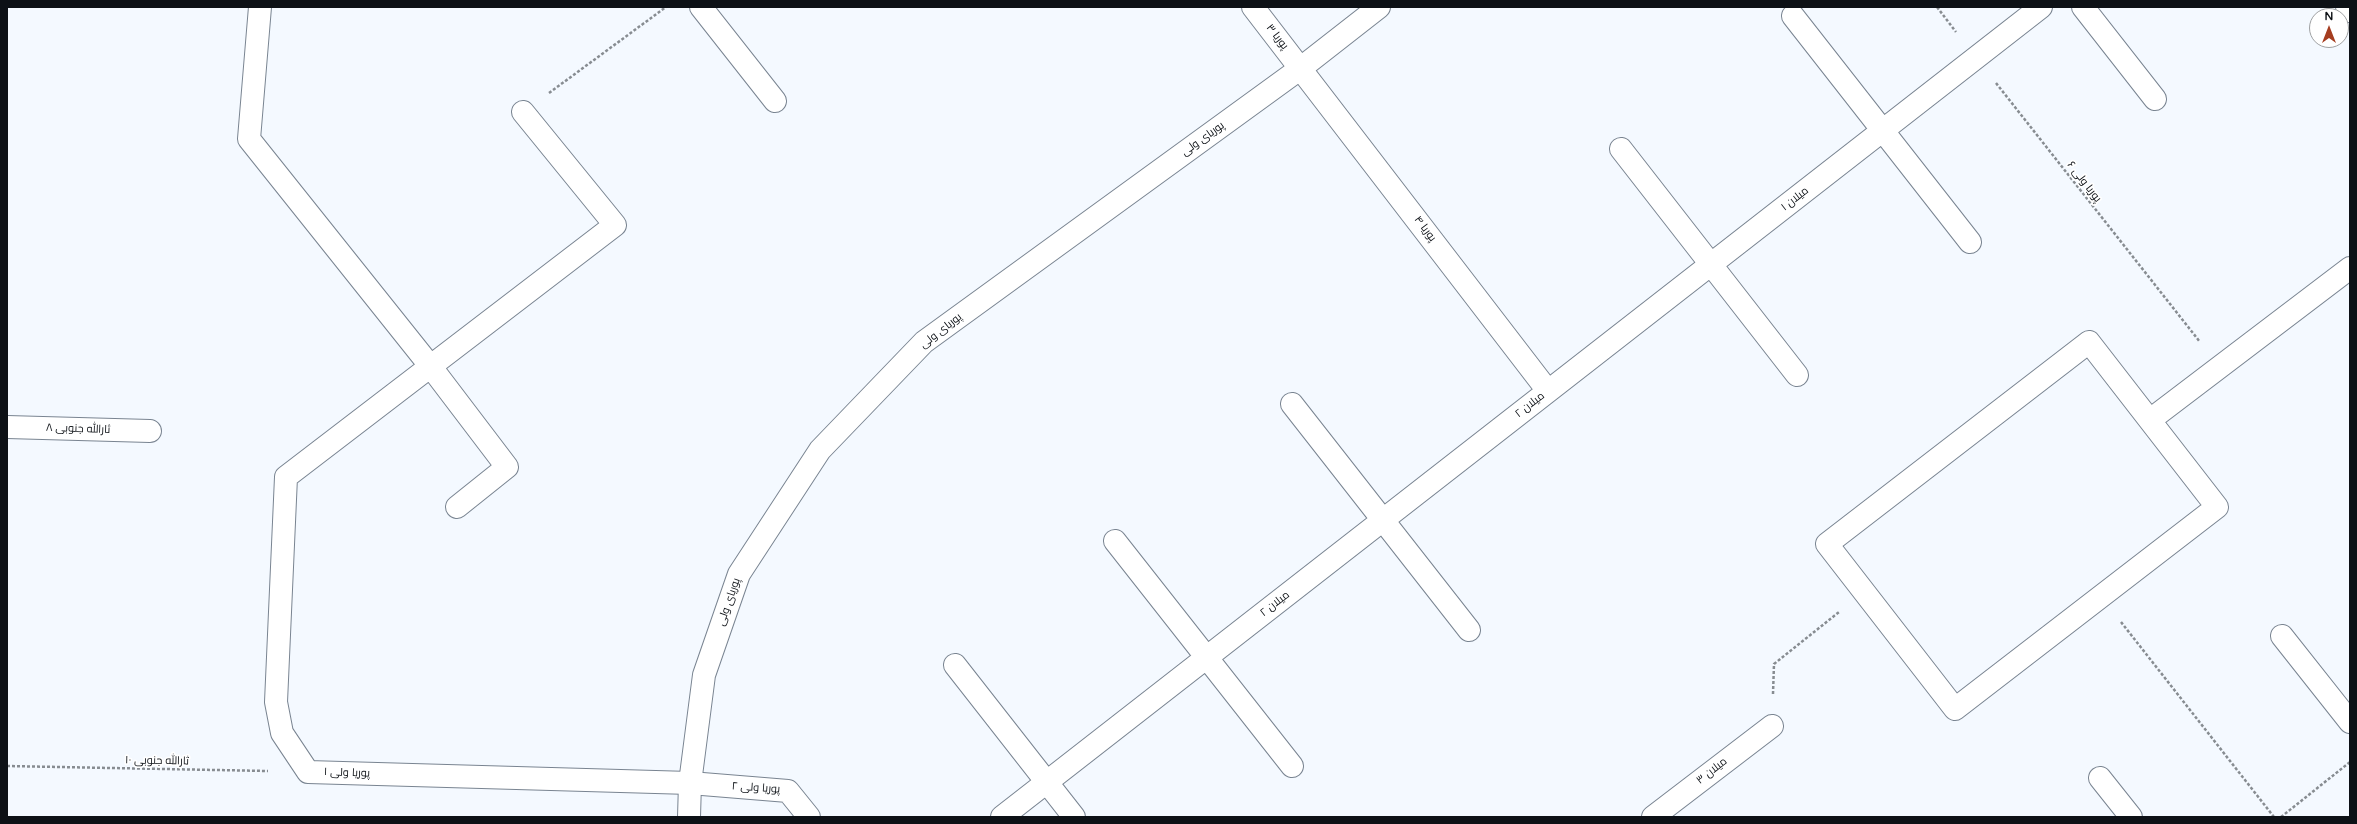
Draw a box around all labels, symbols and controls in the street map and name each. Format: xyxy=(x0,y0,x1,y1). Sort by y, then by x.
north arrow xyxy=(2309,8,2349,48)
text: N xyxy=(2325,10,2333,23)
street label: پوریا ۳ xyxy=(1263,22,1291,52)
street label: پوریای ولی xyxy=(1179,119,1227,159)
street label: پوریا ولی ۶ xyxy=(2064,159,2104,205)
street label: میلان ۱ xyxy=(1779,184,1811,214)
street label: پوریا ۴ xyxy=(1411,214,1439,244)
street label: پوریای ولی xyxy=(917,310,965,352)
street label: میلان ۲ xyxy=(1513,389,1547,421)
street label: ثارالله جنوبی ۸ xyxy=(46,421,110,437)
street label: پوریای ولی xyxy=(715,576,743,628)
street label: میلان ۲ xyxy=(1258,588,1292,620)
street label: ثارالله جنوبی ۱۰ xyxy=(125,754,189,768)
street label: میلان ۳ xyxy=(1694,755,1730,787)
street label: پوریا ولی ۱ xyxy=(324,766,370,780)
street label: پوریا ولی ۲ xyxy=(731,780,781,796)

